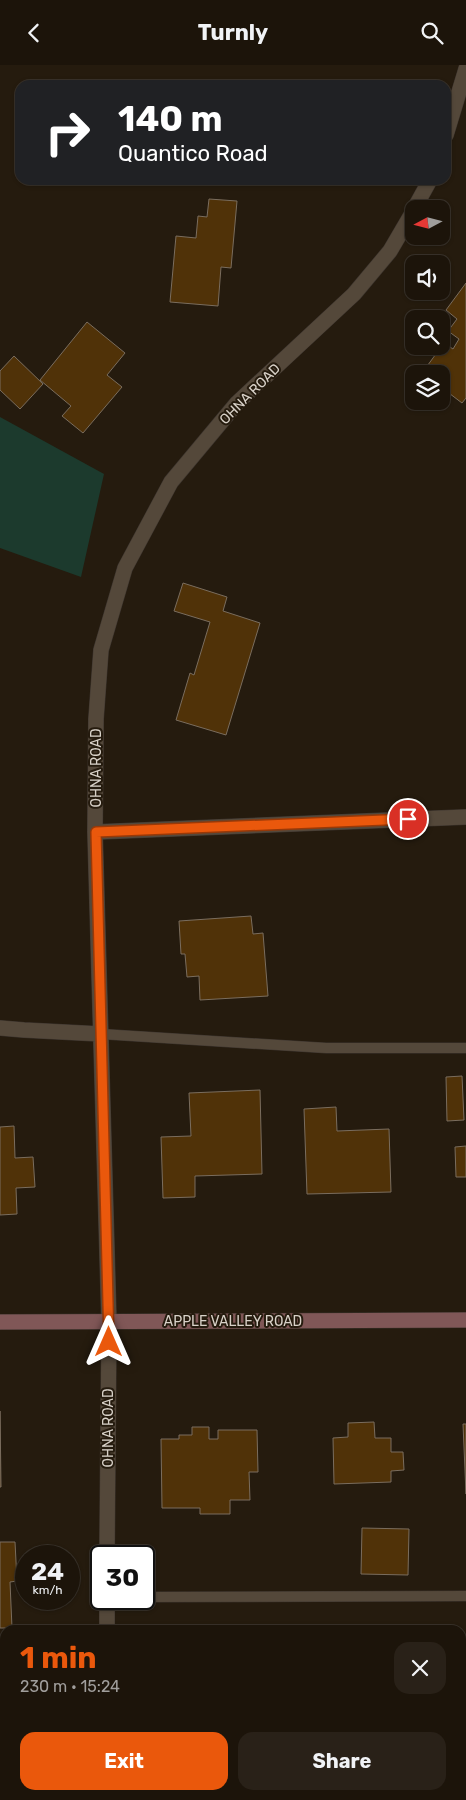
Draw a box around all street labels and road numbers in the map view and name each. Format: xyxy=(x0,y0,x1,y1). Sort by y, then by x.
street label: OHNA ROAD xyxy=(216,360,284,428)
street label: OHNA ROAD xyxy=(88,728,105,808)
street label: APPLE VALLEY ROAD xyxy=(164,1313,302,1330)
street label: OHNA ROAD xyxy=(100,1388,117,1468)

